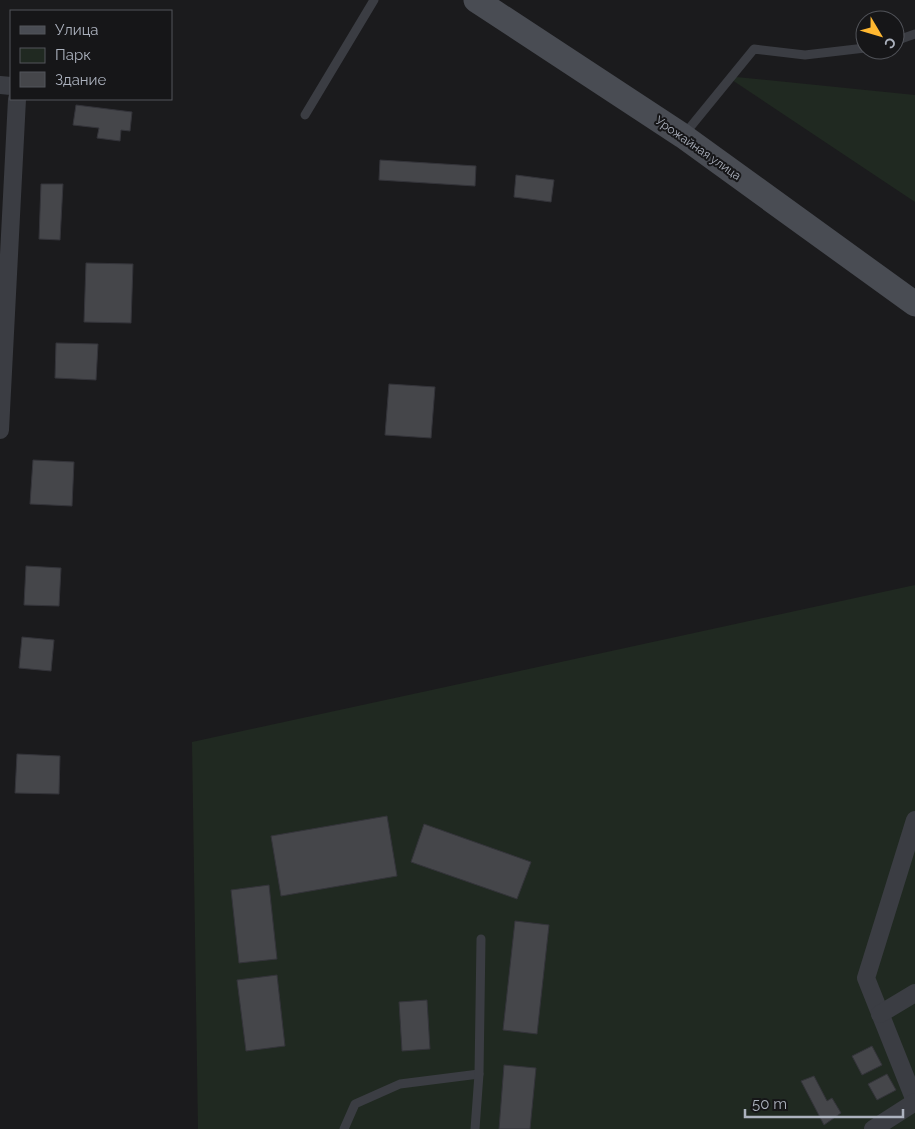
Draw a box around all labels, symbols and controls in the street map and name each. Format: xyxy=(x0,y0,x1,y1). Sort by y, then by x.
legend xyxy=(10,10,172,100)
north arrow xyxy=(855,10,905,60)
text: Улица xyxy=(55,21,99,39)
text: С xyxy=(881,34,900,52)
text: Парк xyxy=(55,46,91,64)
text: Здание xyxy=(55,71,107,89)
street label: Урожайная улица xyxy=(652,113,744,183)
scale bar xyxy=(745,1086,902,1118)
text: 50 m xyxy=(752,1095,787,1113)

